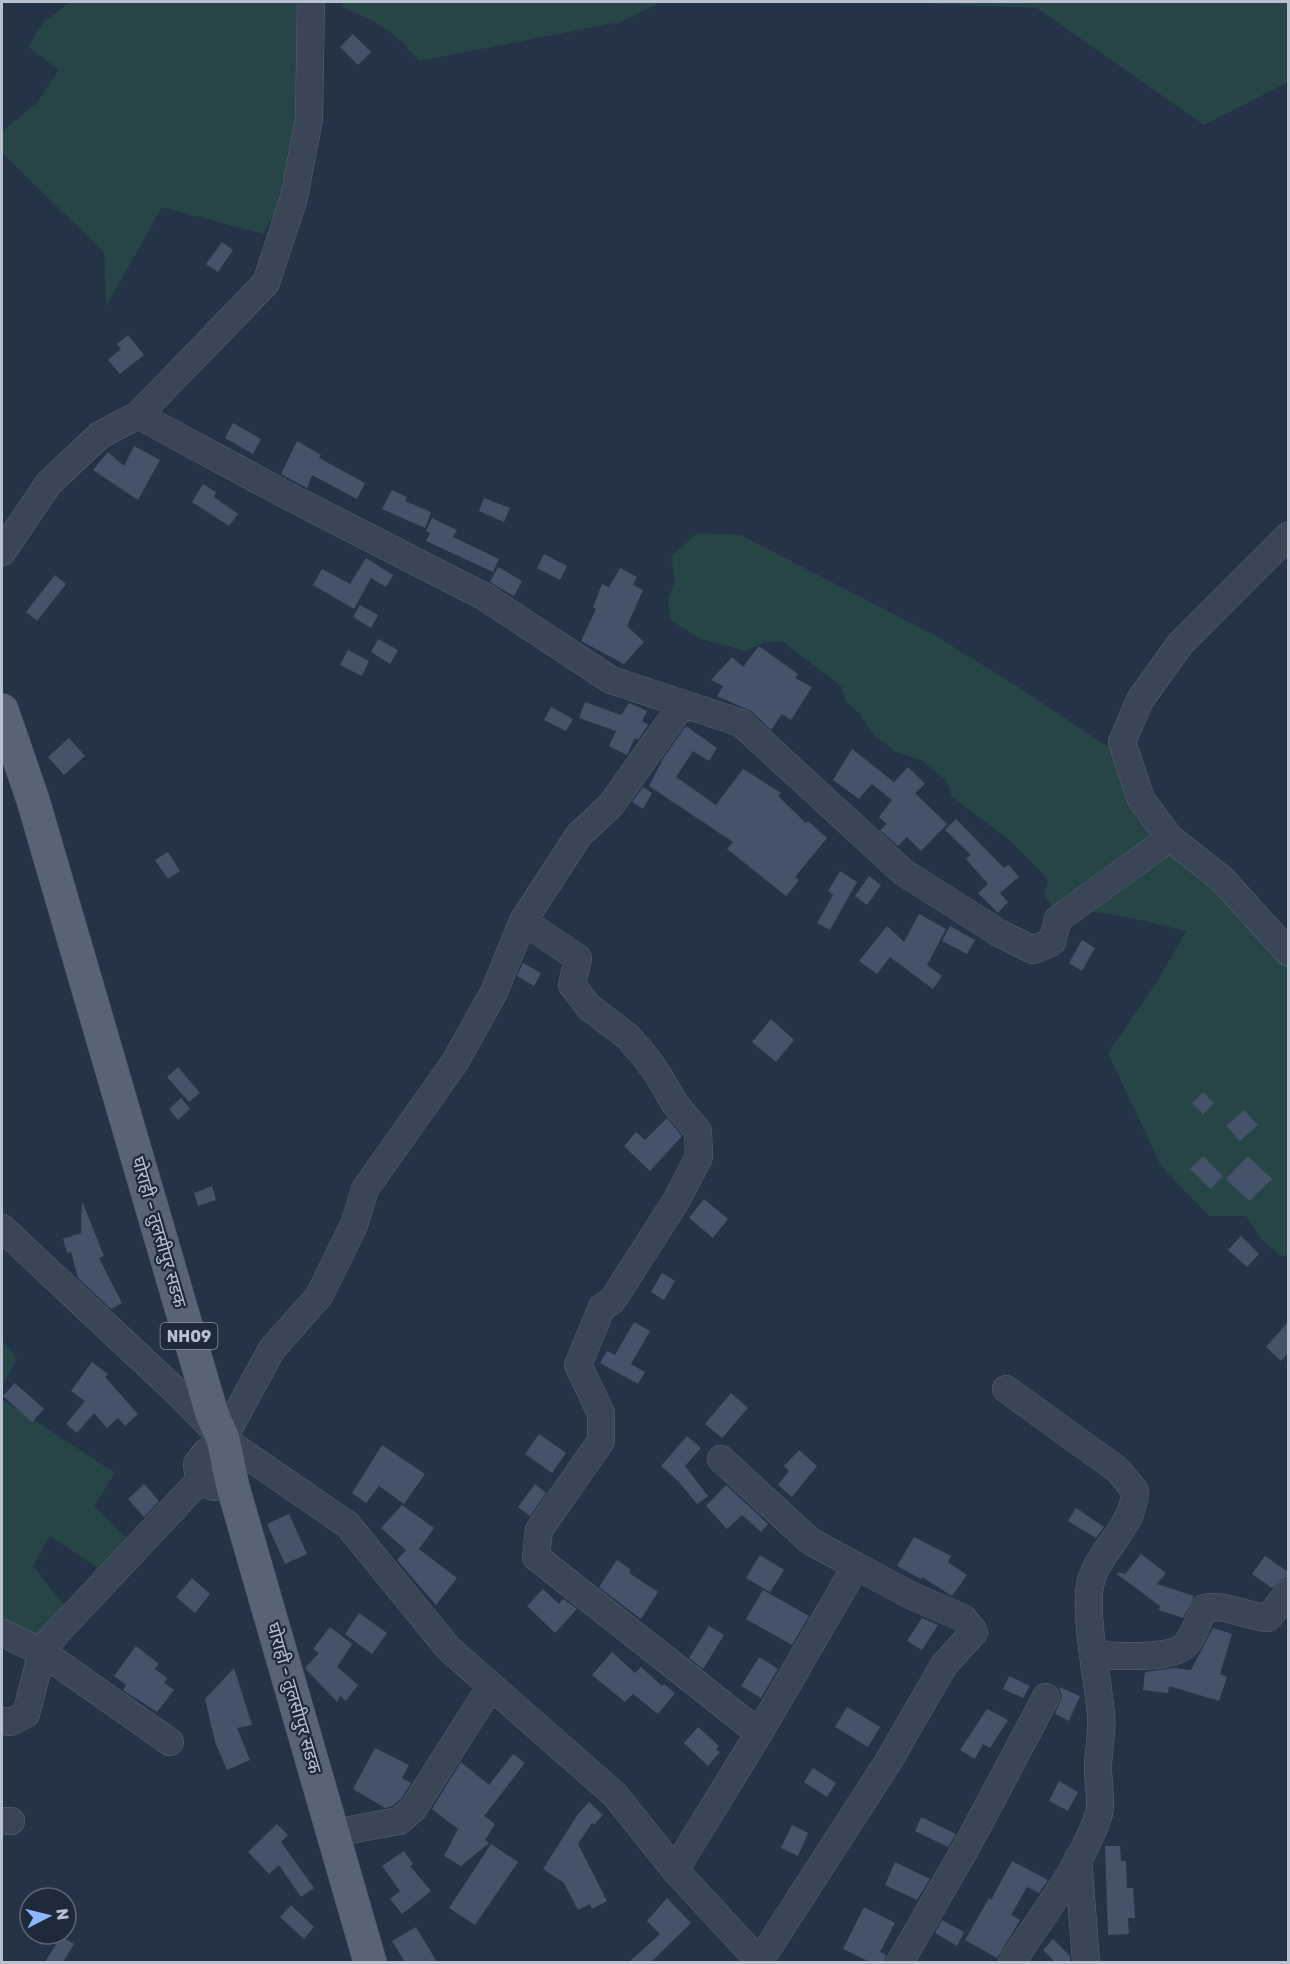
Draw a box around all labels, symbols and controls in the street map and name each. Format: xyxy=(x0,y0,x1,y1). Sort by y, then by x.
street label: घोराही - तुलसीपुर सडक xyxy=(126,1154,191,1311)
road number: NH09 xyxy=(160,1323,218,1349)
street label: घोराही - तुलसीपुर सडक xyxy=(261,1620,326,1777)
north arrow xyxy=(18,1886,78,1946)
text: N xyxy=(52,1907,73,1921)

